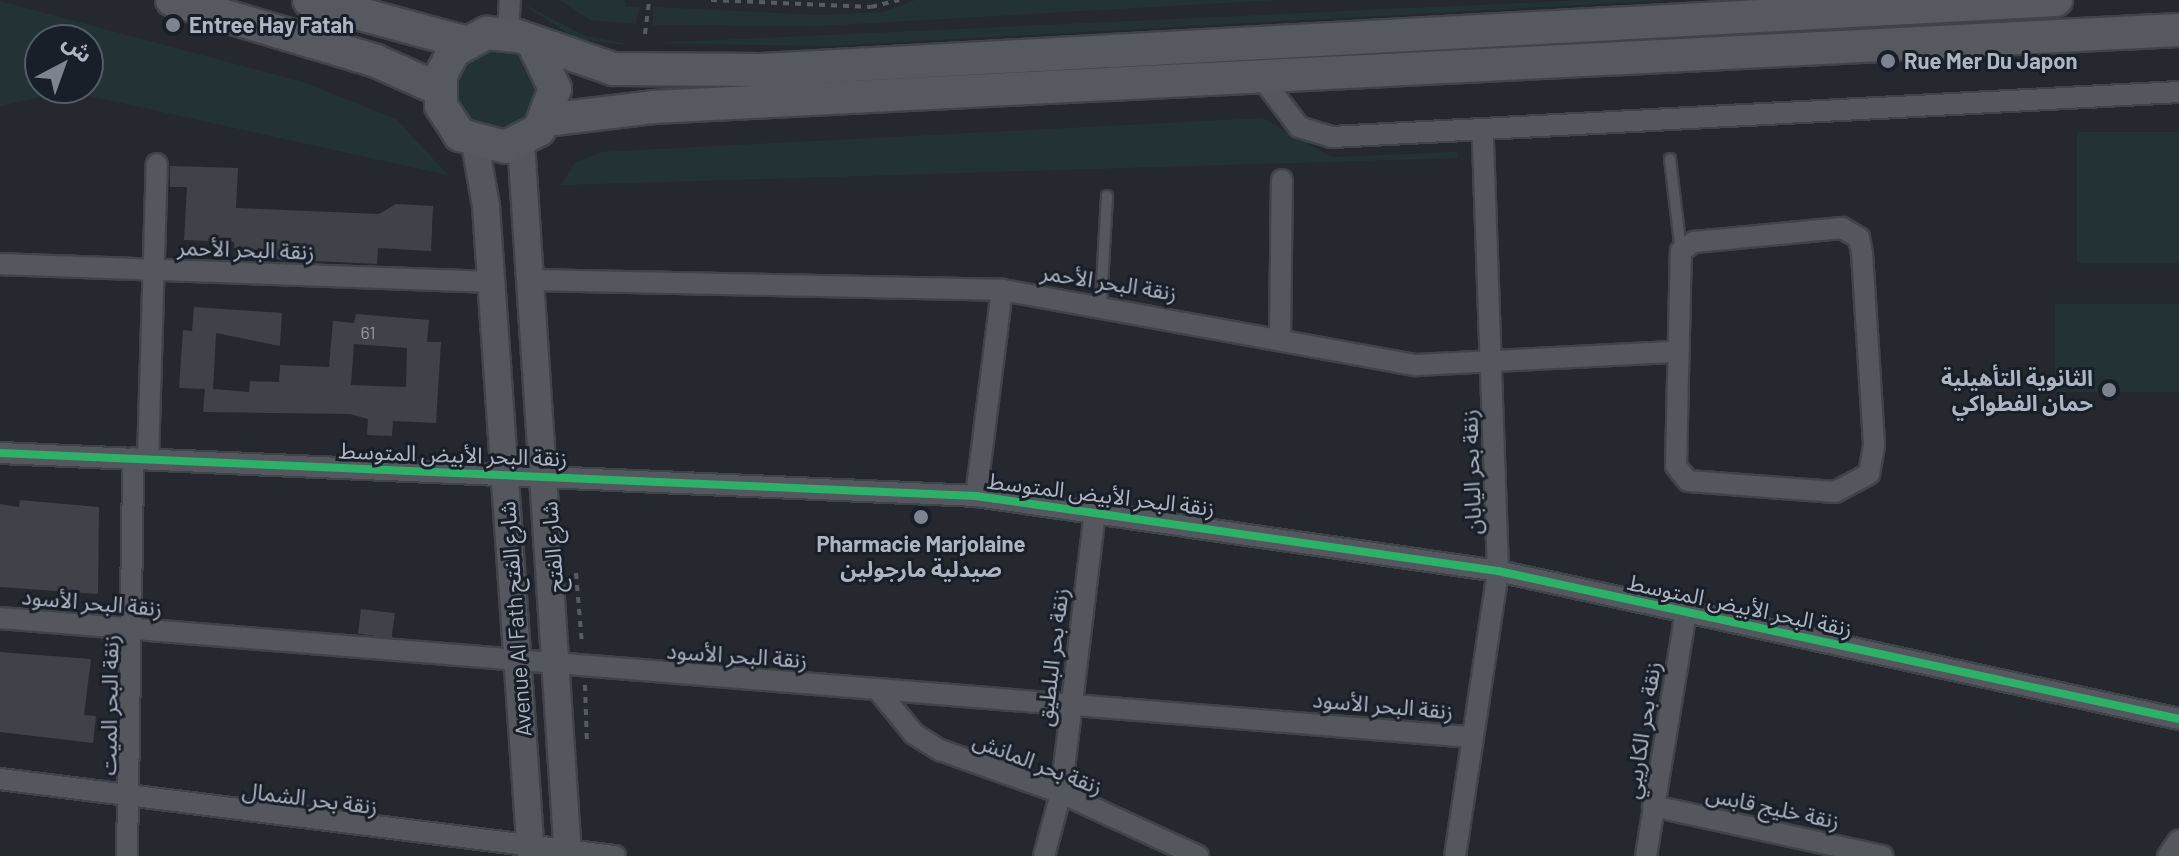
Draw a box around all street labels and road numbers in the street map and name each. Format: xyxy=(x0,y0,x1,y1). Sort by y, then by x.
street label: زنقة البحر الأحمر xyxy=(177,233,315,265)
street label: زنقة البحر الأحمر xyxy=(1039,258,1179,306)
street label: زنقة بحر اليابان xyxy=(1456,409,1486,535)
street label: زنقة البحر الأبيض المتوسط xyxy=(338,437,568,471)
street label: زنقة البحر الأبيض المتوسط xyxy=(986,467,1216,521)
street label: Avenue Al Fath شارع الفتح xyxy=(494,500,536,738)
street label: شارع الفتح xyxy=(536,500,568,594)
street label: زنقة البحر الأبيض المتوسط xyxy=(1625,568,1855,642)
street label: زنقة البحر الأسود xyxy=(21,583,163,621)
street label: زنقة بحر البلطيق xyxy=(1030,586,1074,728)
street label: زنقة البحر الميت xyxy=(95,634,123,776)
street label: زنقة البحر الأسود xyxy=(666,637,808,673)
street label: زنقة بحر الكاريبي xyxy=(1618,659,1666,801)
street label: زنقة البحر الأسود xyxy=(1312,686,1454,724)
street label: زنقة بحر المانش xyxy=(970,726,1106,800)
street label: زنقة بحر الشمال xyxy=(241,777,379,819)
street label: زنقة خليج قابس xyxy=(1704,780,1842,834)

